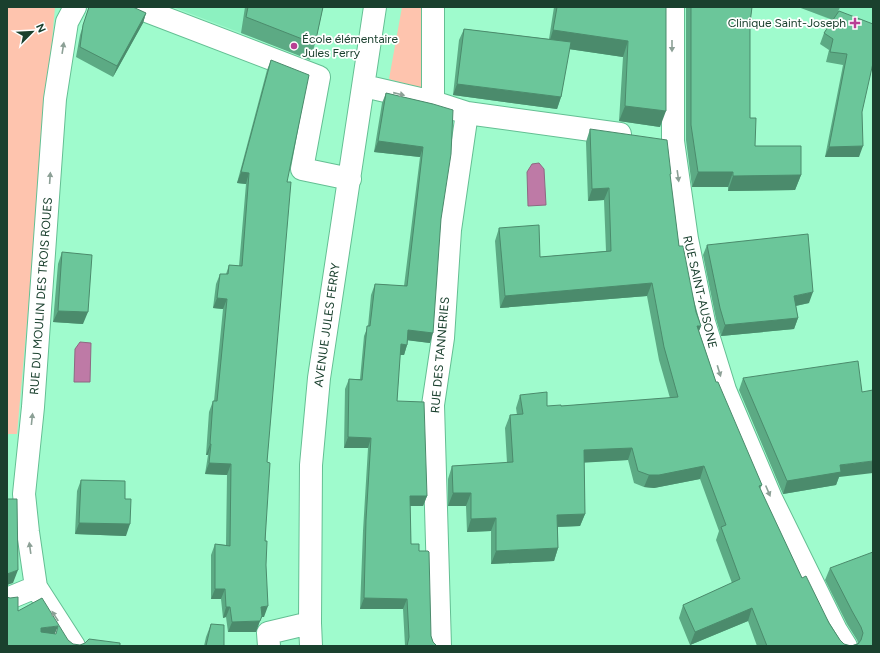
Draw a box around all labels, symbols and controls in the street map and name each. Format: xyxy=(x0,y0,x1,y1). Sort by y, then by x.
north arrow xyxy=(12,12,52,52)
place label: Clinique Saint-Joseph xyxy=(728,16,846,30)
marker: Clinique Saint-Joseph xyxy=(849,17,861,29)
text: N xyxy=(33,22,48,35)
place label: École élémentaire Jules Ferry xyxy=(302,32,398,60)
one-way arrow xyxy=(669,40,675,53)
marker: École élémentaire Jules Ferry xyxy=(289,41,299,51)
one-way arrow xyxy=(60,42,66,55)
one-way arrow xyxy=(392,92,405,98)
one-way arrow xyxy=(675,170,681,182)
one-way arrow xyxy=(46,172,53,184)
street label: RUE DU MOULIN DES TROIS ROUES xyxy=(27,197,55,395)
street label: RUE SAINT-AUSONE xyxy=(680,234,720,350)
street label: AVENUE JULES FERRY xyxy=(311,261,343,388)
street label: RUE DES TANNERIES xyxy=(428,296,452,414)
one-way arrow xyxy=(716,365,722,377)
one-way arrow xyxy=(29,413,35,425)
one-way arrow xyxy=(765,486,771,497)
one-way arrow xyxy=(27,542,33,554)
one-way arrow xyxy=(51,611,59,621)

